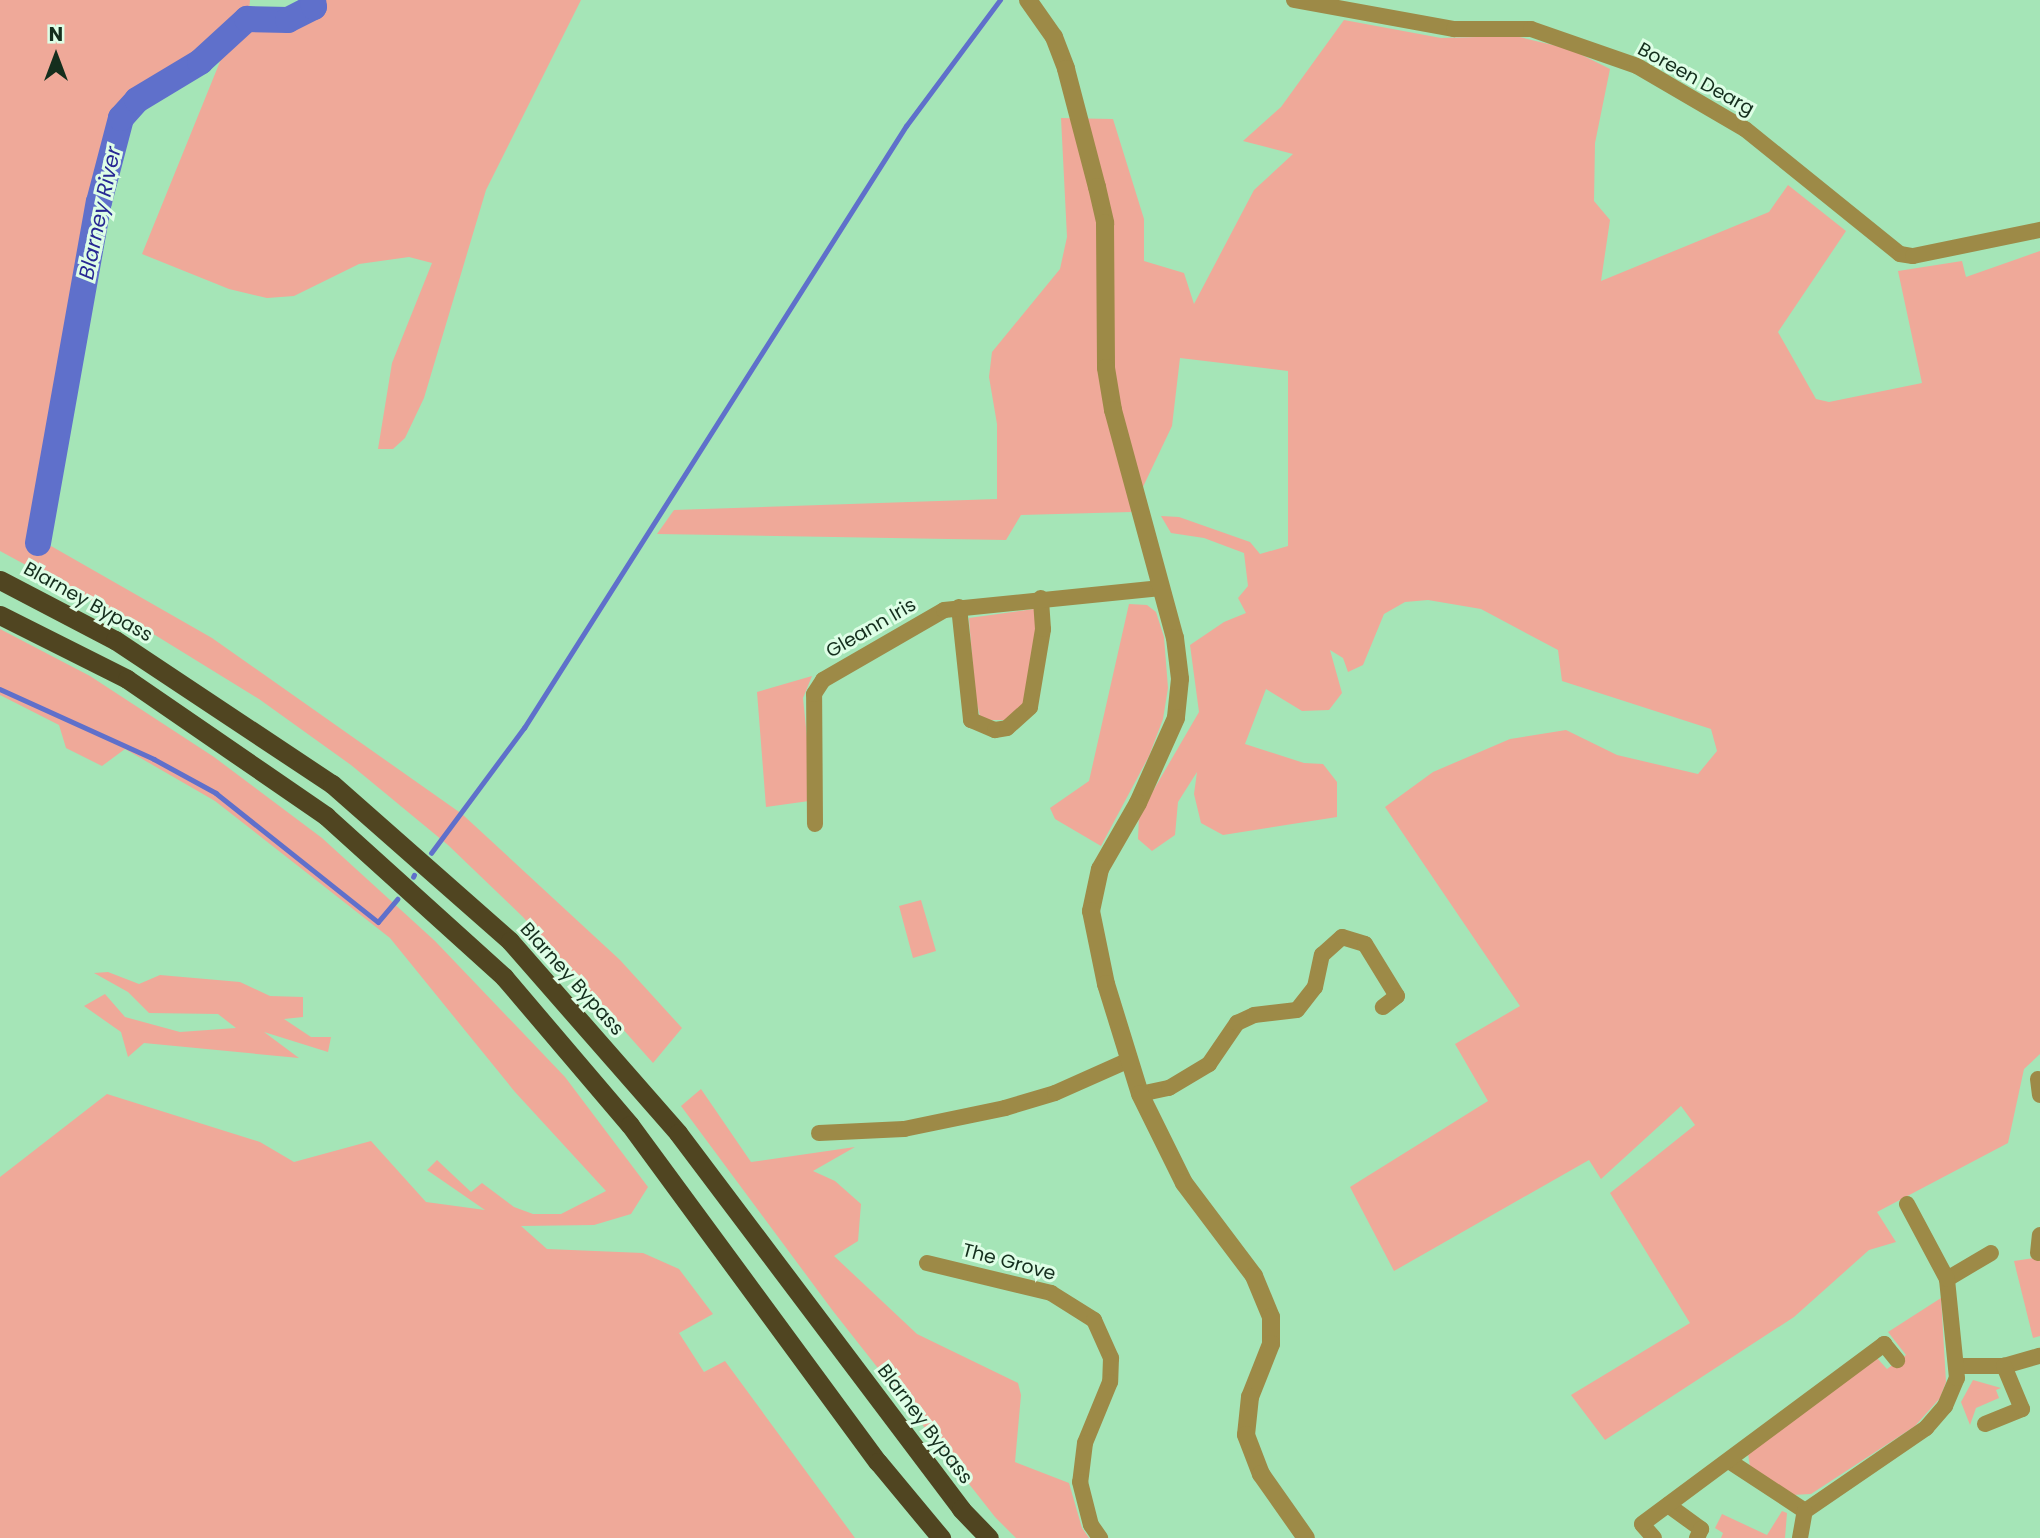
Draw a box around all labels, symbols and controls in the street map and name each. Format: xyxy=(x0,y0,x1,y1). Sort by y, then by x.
north arrow xyxy=(21,21,91,91)
text: N xyxy=(49,21,63,48)
street label: Boreen Dearg xyxy=(1634,38,1758,120)
water label: Blarney River xyxy=(74,144,126,282)
street label: Blarney Bypass xyxy=(20,557,156,647)
street label: Gleann Iris xyxy=(822,593,920,663)
street label: Blarney Bypass xyxy=(515,918,629,1040)
street label: The Grove xyxy=(960,1239,1058,1285)
street label: Blarney Bypass xyxy=(873,1360,977,1488)

